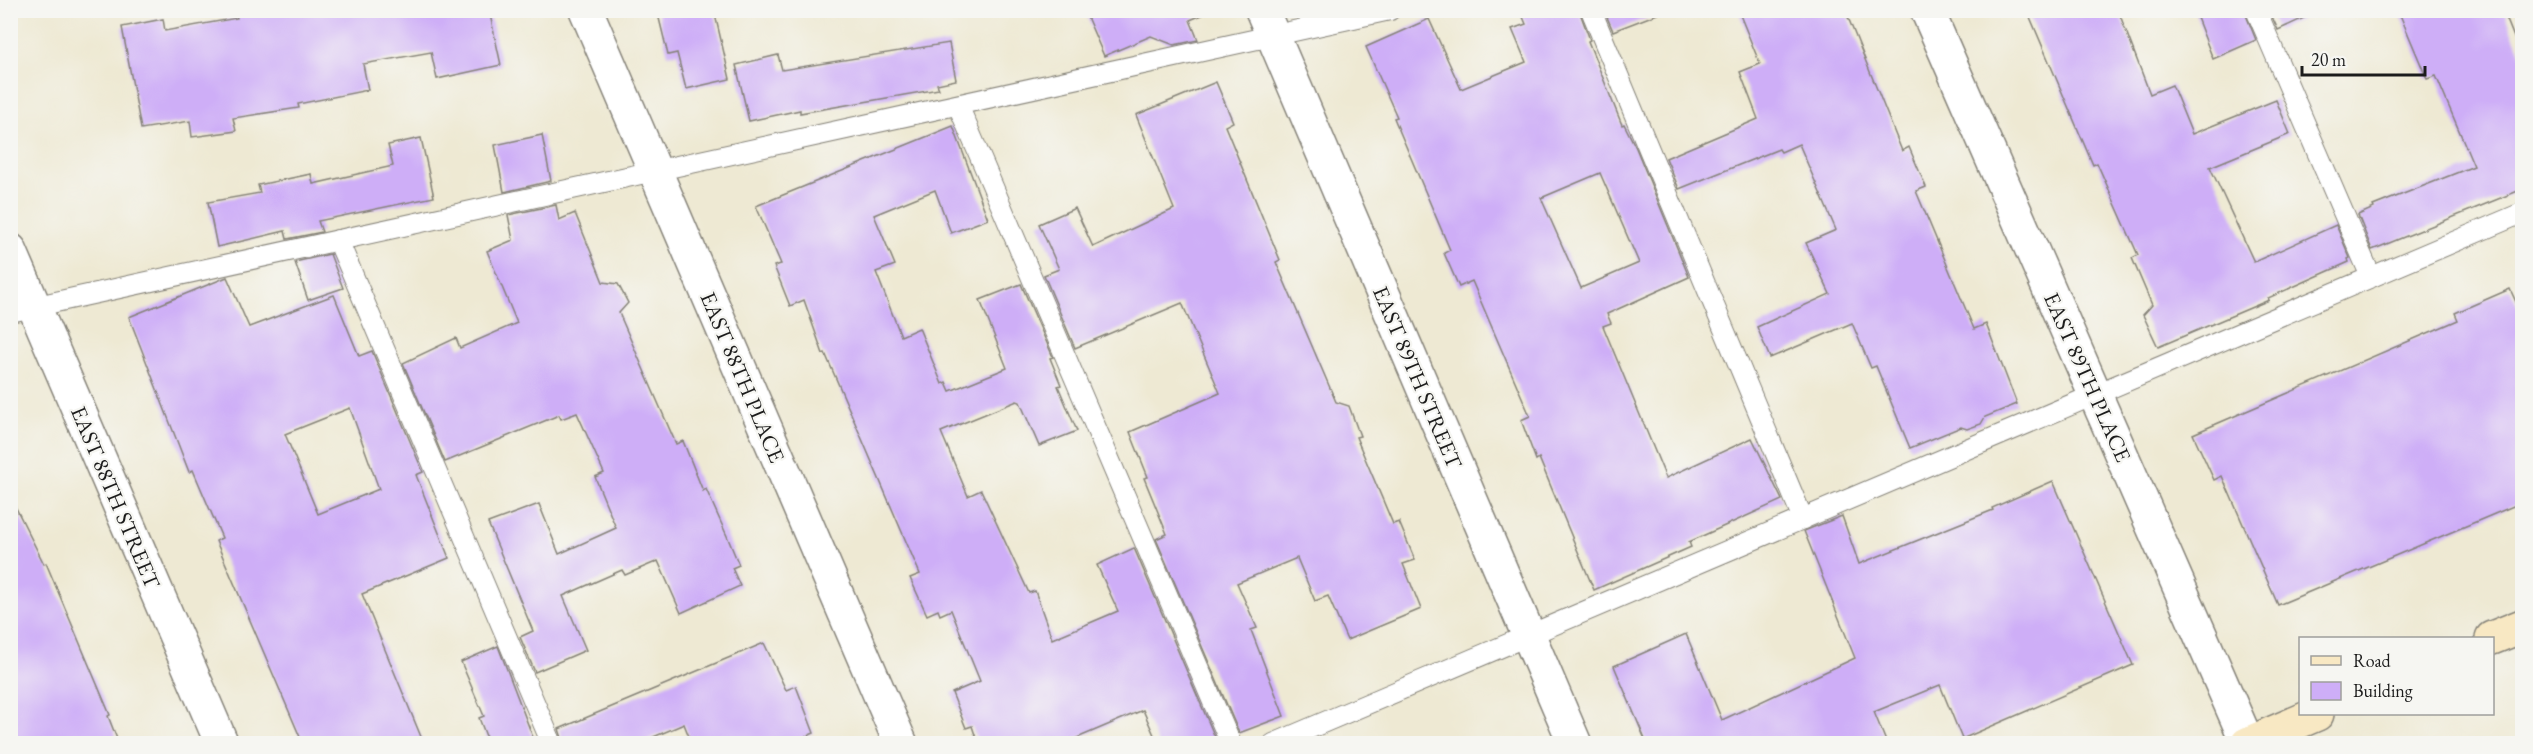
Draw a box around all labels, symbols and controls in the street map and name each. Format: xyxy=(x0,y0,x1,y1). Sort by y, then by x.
scale bar xyxy=(2302,39,2425,77)
text: 20 m xyxy=(2311,48,2346,71)
street label: EAST 89TH STREET xyxy=(1366,282,1469,473)
street label: EAST 88TH PLACE xyxy=(694,287,792,467)
street label: EAST 89TH PLACE xyxy=(2037,288,2138,467)
street label: EAST 88TH STREET xyxy=(64,402,167,593)
legend xyxy=(2299,637,2494,715)
text: Road xyxy=(2353,649,2392,672)
text: Building xyxy=(2353,679,2413,702)

